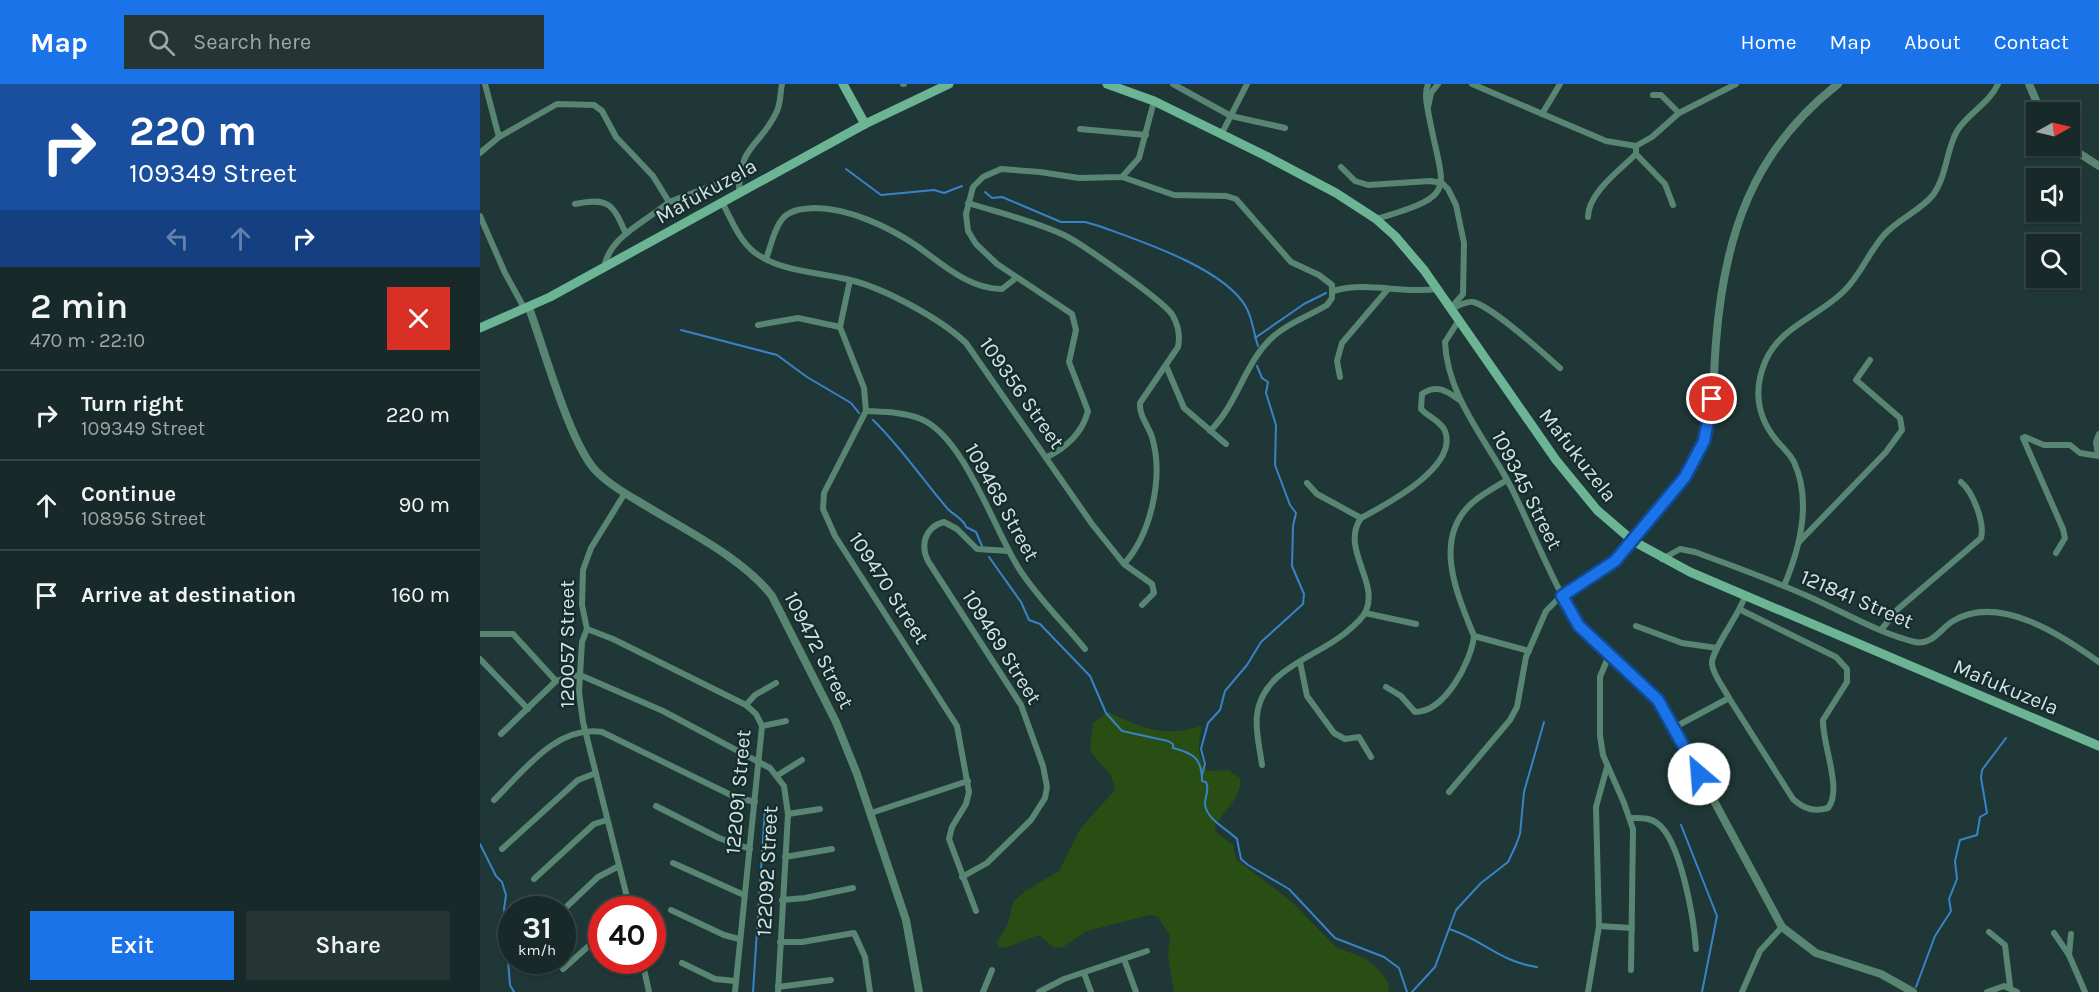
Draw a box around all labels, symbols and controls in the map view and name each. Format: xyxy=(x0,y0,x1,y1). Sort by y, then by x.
search box xyxy=(124,15,544,69)
text: Map xyxy=(30,26,88,59)
icon: search xyxy=(145,26,178,59)
text: Search here xyxy=(193,29,311,55)
text: Home xyxy=(1741,30,1797,54)
text: Map xyxy=(1830,30,1871,54)
text: About xyxy=(1904,30,1961,54)
text: Contact xyxy=(1994,30,2069,54)
north arrow xyxy=(2026,102,2080,156)
map controls xyxy=(2026,102,2080,288)
text: 220 m xyxy=(129,106,257,156)
icon: right xyxy=(30,108,108,186)
street label: Mafukuzela xyxy=(651,153,761,229)
text: 109349 Street xyxy=(129,157,297,189)
button: sound xyxy=(2026,168,2080,222)
icon: left xyxy=(161,222,194,255)
icon: ahead xyxy=(224,222,257,255)
icon: right xyxy=(287,222,320,255)
button: search xyxy=(2026,234,2080,288)
text: 2 min xyxy=(30,285,128,327)
button: close xyxy=(387,287,450,350)
text: 470 m · 22:10 xyxy=(30,329,145,352)
street label: 109356 Street xyxy=(975,333,1069,453)
pin xyxy=(1686,373,1737,424)
icon: arrive xyxy=(1695,382,1728,415)
text: Turn right xyxy=(81,391,184,417)
icon: right xyxy=(30,399,63,432)
text: 220 m xyxy=(386,402,450,428)
street label: Mafukuzela xyxy=(1534,403,1622,507)
text: 109349 Street xyxy=(81,417,205,440)
street label: 109345 Street xyxy=(1487,427,1567,554)
street label: 109468 Street xyxy=(960,439,1044,565)
text: Continue xyxy=(81,481,176,507)
icon: ahead xyxy=(30,489,63,522)
text: 90 m xyxy=(398,492,450,518)
text: 108956 Street xyxy=(81,507,206,530)
street label: 109470 Street xyxy=(844,528,934,648)
street label: 121841 Street xyxy=(1797,564,1917,634)
icon: arrive xyxy=(30,579,63,612)
street label: 120057 Street xyxy=(555,580,579,708)
text: Arrive at destination xyxy=(81,582,296,608)
text: 160 m xyxy=(391,582,450,608)
street label: 109469 Street xyxy=(957,585,1047,709)
street label: 109472 Street xyxy=(779,588,859,713)
street label: Mafukuzela xyxy=(1950,654,2062,720)
street label: 122091 Street xyxy=(721,728,755,856)
position arrow xyxy=(1667,742,1731,806)
street label: 122092 Street xyxy=(752,805,782,937)
speed limit sign: 40 xyxy=(588,896,666,974)
text: 31 xyxy=(522,910,552,946)
button: Exit xyxy=(30,911,234,980)
button: Share xyxy=(246,911,450,980)
text: km/h xyxy=(518,941,556,959)

